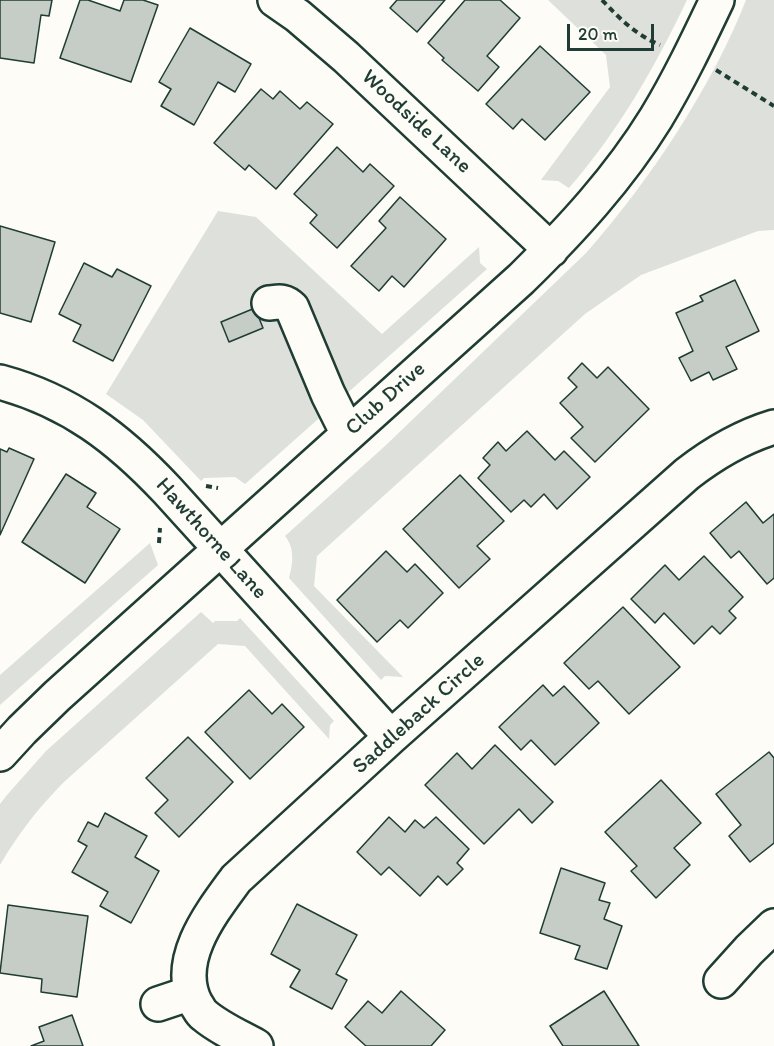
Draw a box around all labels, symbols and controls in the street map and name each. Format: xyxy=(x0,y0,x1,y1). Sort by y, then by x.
scale bar xyxy=(570,12,657,50)
text: 20 m xyxy=(578,23,618,45)
street label: Woodside Lane xyxy=(355,64,477,180)
street label: Club Drive xyxy=(341,356,431,442)
street label: Hawthorne Lane xyxy=(150,473,272,605)
street label: Saddleback Circle xyxy=(347,648,491,780)

